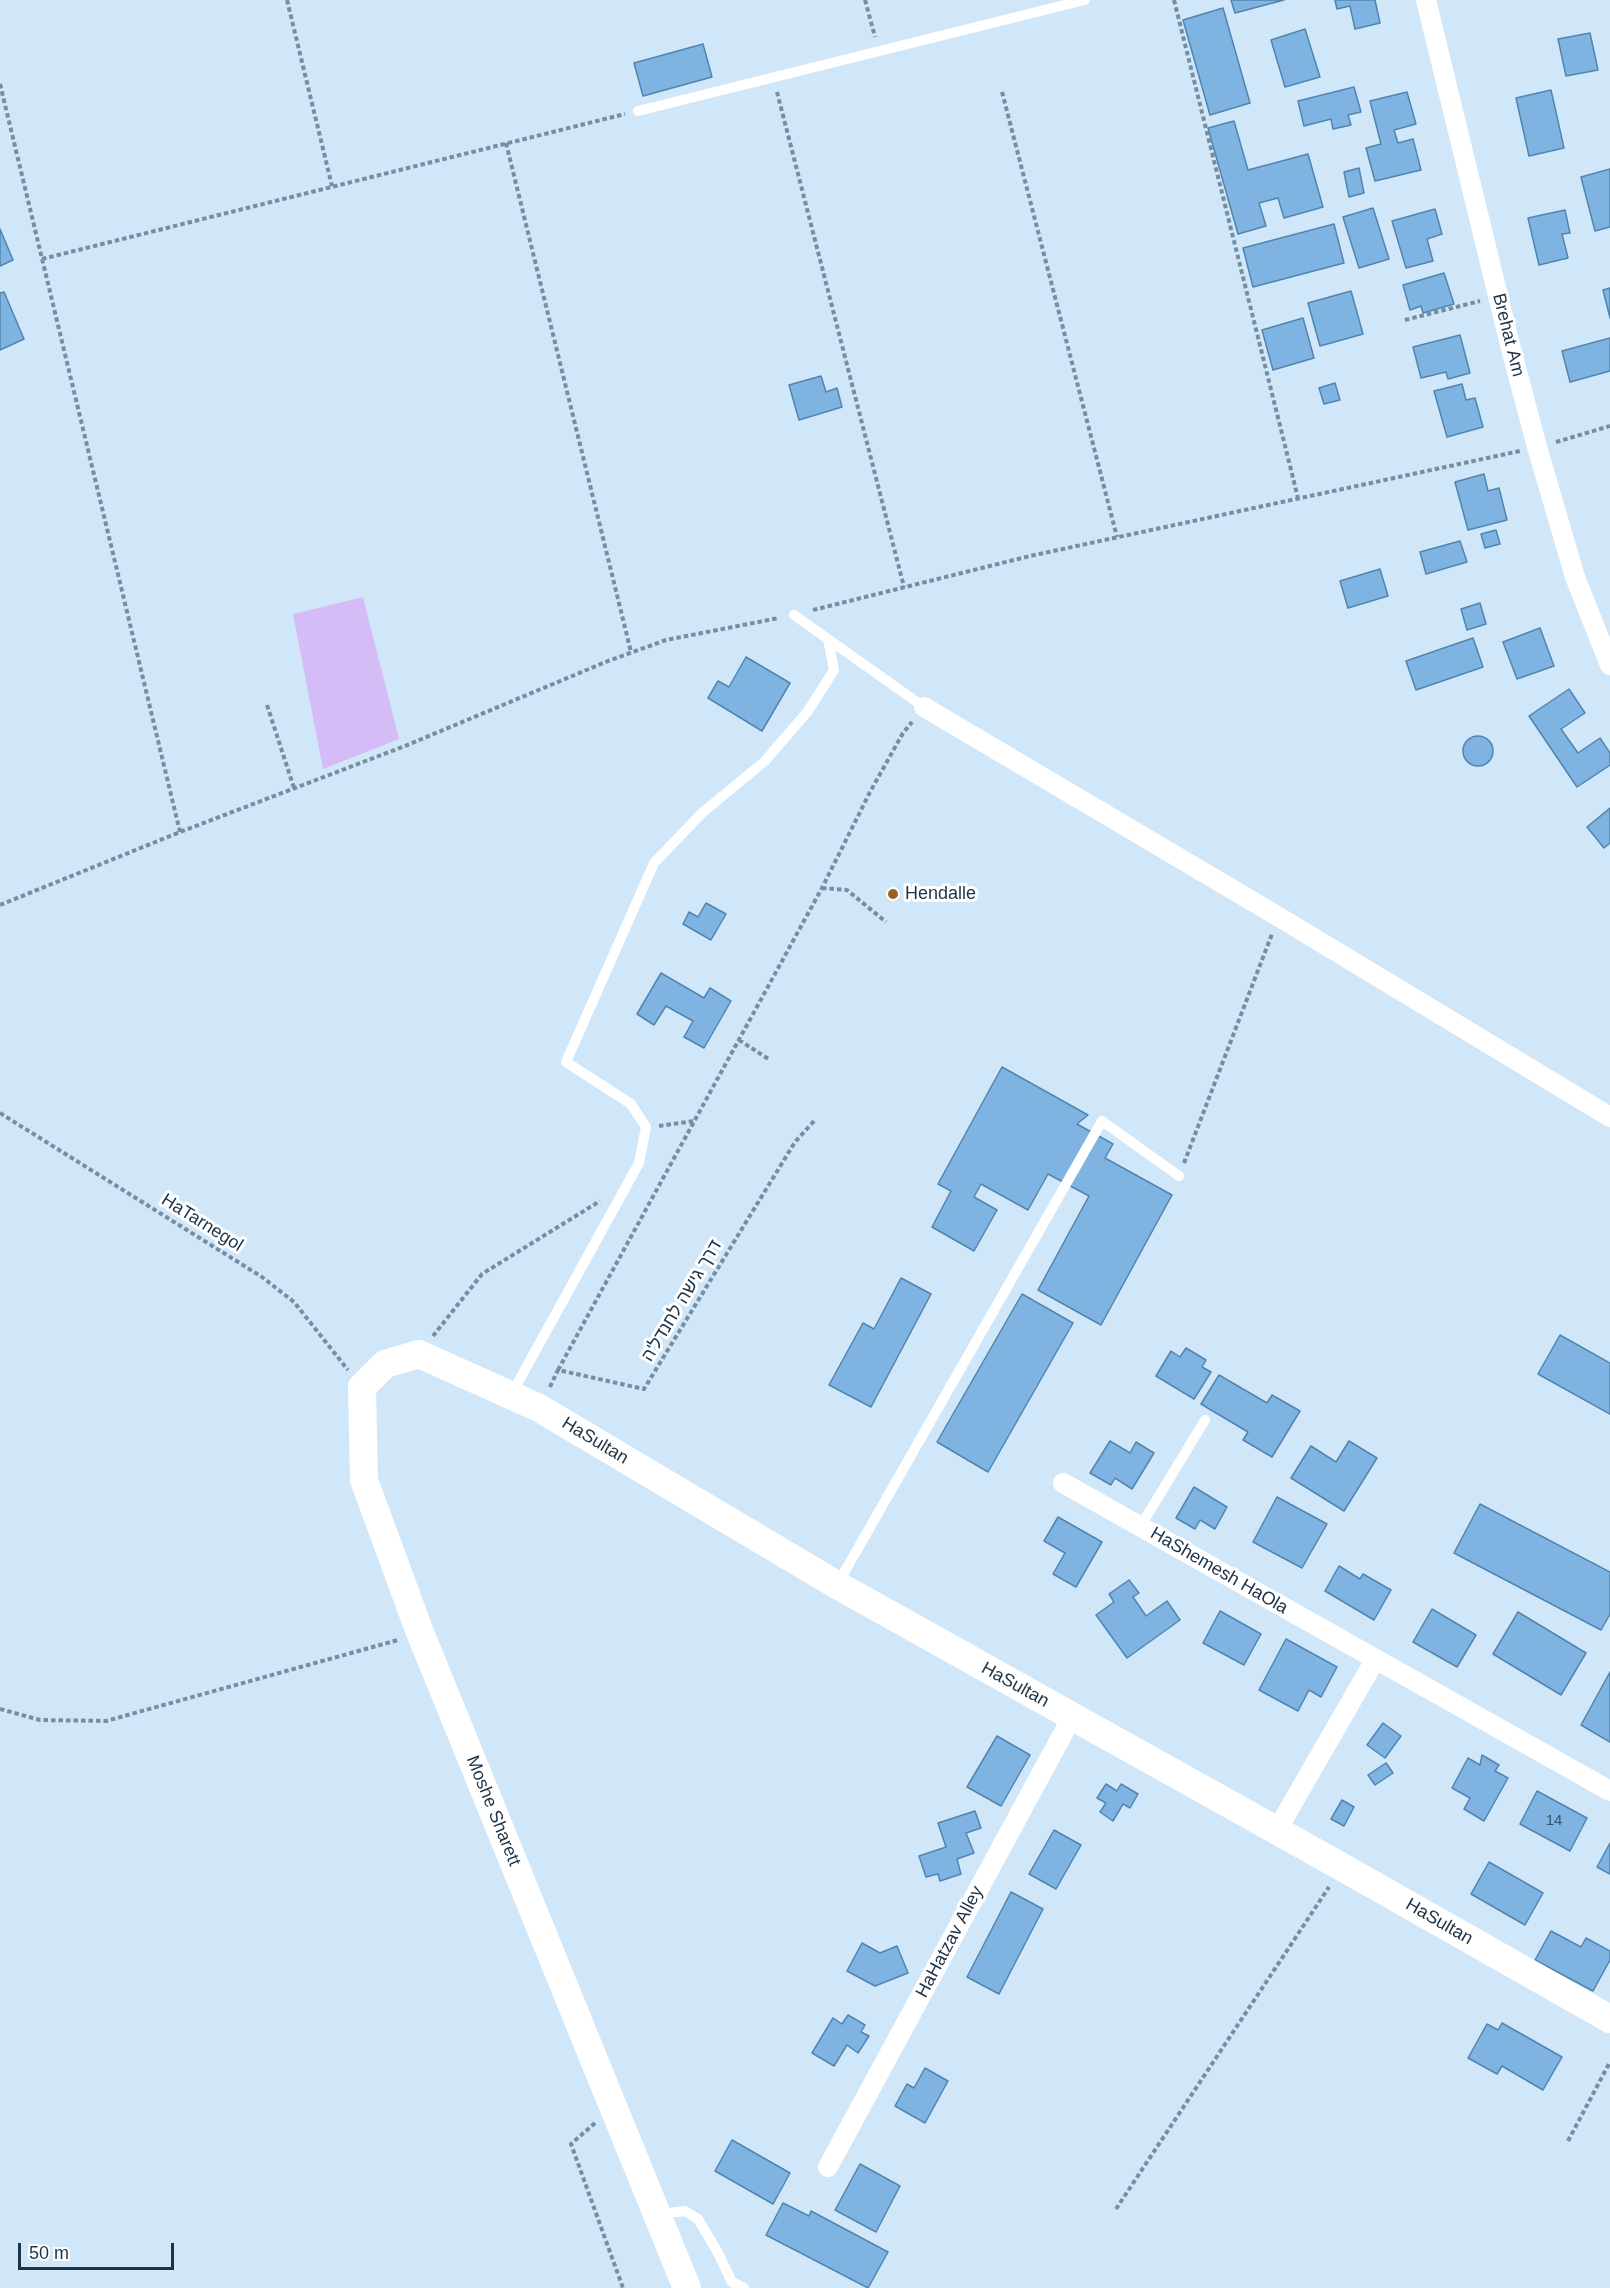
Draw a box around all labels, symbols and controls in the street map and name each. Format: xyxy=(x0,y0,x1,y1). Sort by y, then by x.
street label: Brehat Am xyxy=(1487,291,1529,379)
place label: Hendalle xyxy=(905,883,976,905)
marker: Hendalle xyxy=(886,887,900,901)
street label: HaTarnegol xyxy=(157,1189,247,1257)
street label: דרך גישה לחנדל'ה xyxy=(637,1236,727,1366)
street label: HaSultan xyxy=(558,1413,632,1469)
street label: HaShemesh HaOla xyxy=(1146,1523,1292,1619)
street label: HaSultan xyxy=(977,1658,1053,1712)
street label: Moshe Sharett xyxy=(461,1753,525,1869)
house number: 14 xyxy=(1546,1812,1562,1830)
street label: HaHatzav Alley xyxy=(912,1883,988,2001)
street label: HaSultan xyxy=(1402,1894,1476,1950)
scale bar xyxy=(21,2231,177,2269)
text: 50 m xyxy=(29,2243,69,2263)

